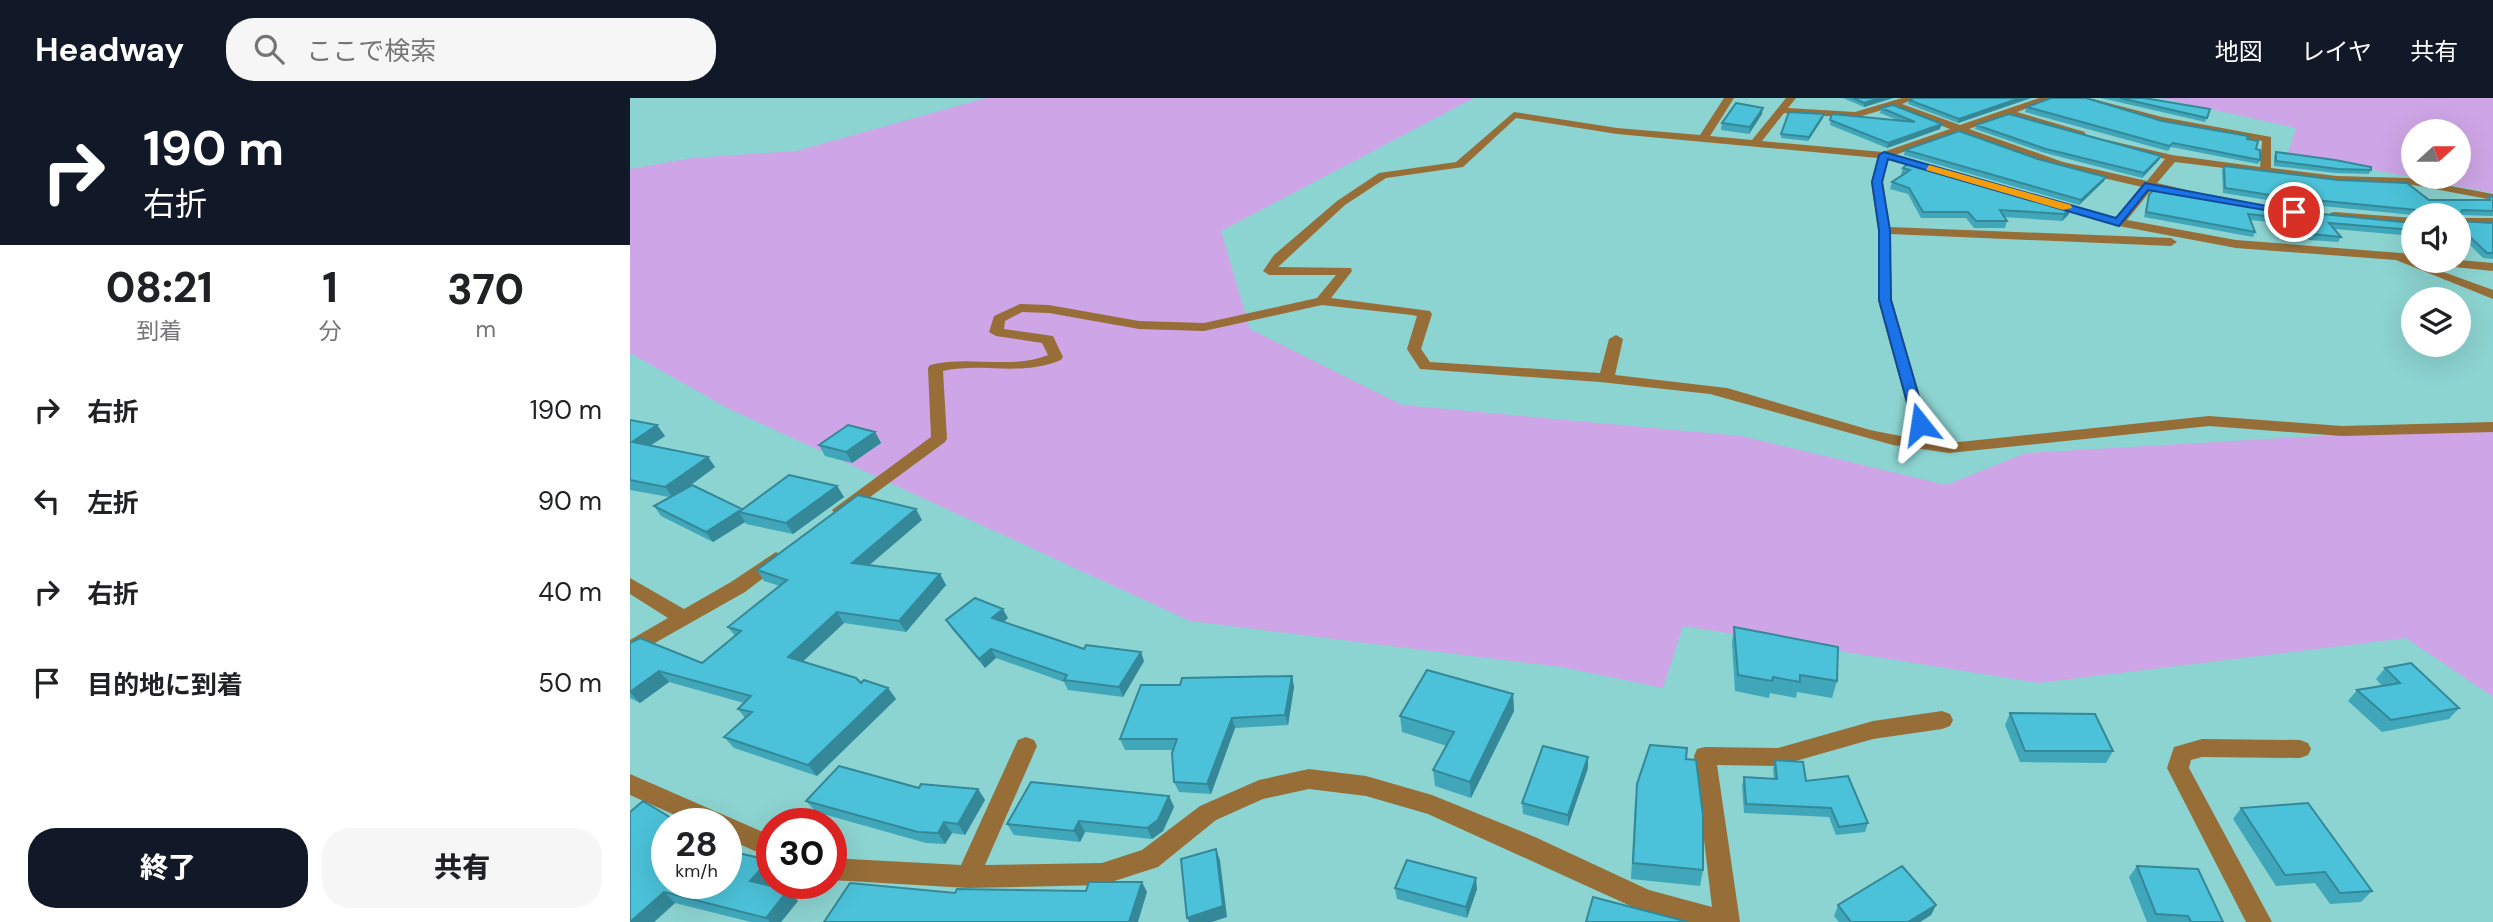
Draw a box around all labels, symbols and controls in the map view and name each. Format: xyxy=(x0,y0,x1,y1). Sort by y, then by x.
search box xyxy=(226,18,716,81)
text: Headway xyxy=(35,28,184,71)
icon: search xyxy=(250,30,288,68)
text: ここで検索 xyxy=(306,34,436,68)
text: 地図 xyxy=(2215,36,2263,67)
text: レイヤ xyxy=(2301,36,2372,67)
text: 共有 xyxy=(2410,36,2458,67)
text: 190 m xyxy=(143,116,284,180)
north arrow xyxy=(2401,119,2471,189)
map controls xyxy=(2401,119,2471,357)
icon: right xyxy=(28,126,119,217)
pin xyxy=(2264,182,2324,242)
text: 右折 xyxy=(143,183,207,225)
icon: arrive xyxy=(2275,193,2313,231)
button: sound xyxy=(2401,203,2471,273)
text: 08:21 xyxy=(106,260,213,315)
text: 1 xyxy=(322,260,338,315)
text: 370 xyxy=(447,262,524,317)
button: layers xyxy=(2401,287,2471,357)
text: m xyxy=(475,314,496,344)
text: 到着 xyxy=(136,316,182,346)
text: 分 xyxy=(318,316,341,346)
position arrow xyxy=(1883,387,1957,461)
icon: right xyxy=(28,391,66,429)
text: 190 m xyxy=(530,393,602,427)
text: 右折 xyxy=(87,395,139,429)
icon: left xyxy=(28,482,66,520)
text: 90 m xyxy=(538,484,602,518)
text: 左折 xyxy=(87,486,139,520)
icon: right xyxy=(28,573,66,611)
text: 40 m xyxy=(538,575,602,609)
text: 右折 xyxy=(87,577,139,611)
icon: arrive xyxy=(28,664,66,702)
text: 50 m xyxy=(538,666,602,700)
text: 目的地に到着 xyxy=(87,668,243,702)
speed limit sign: 30 xyxy=(756,808,847,899)
text: 28 xyxy=(675,821,718,867)
button: 終了 xyxy=(28,828,308,908)
button: 共有 xyxy=(322,828,602,908)
text: km/h xyxy=(675,859,718,883)

